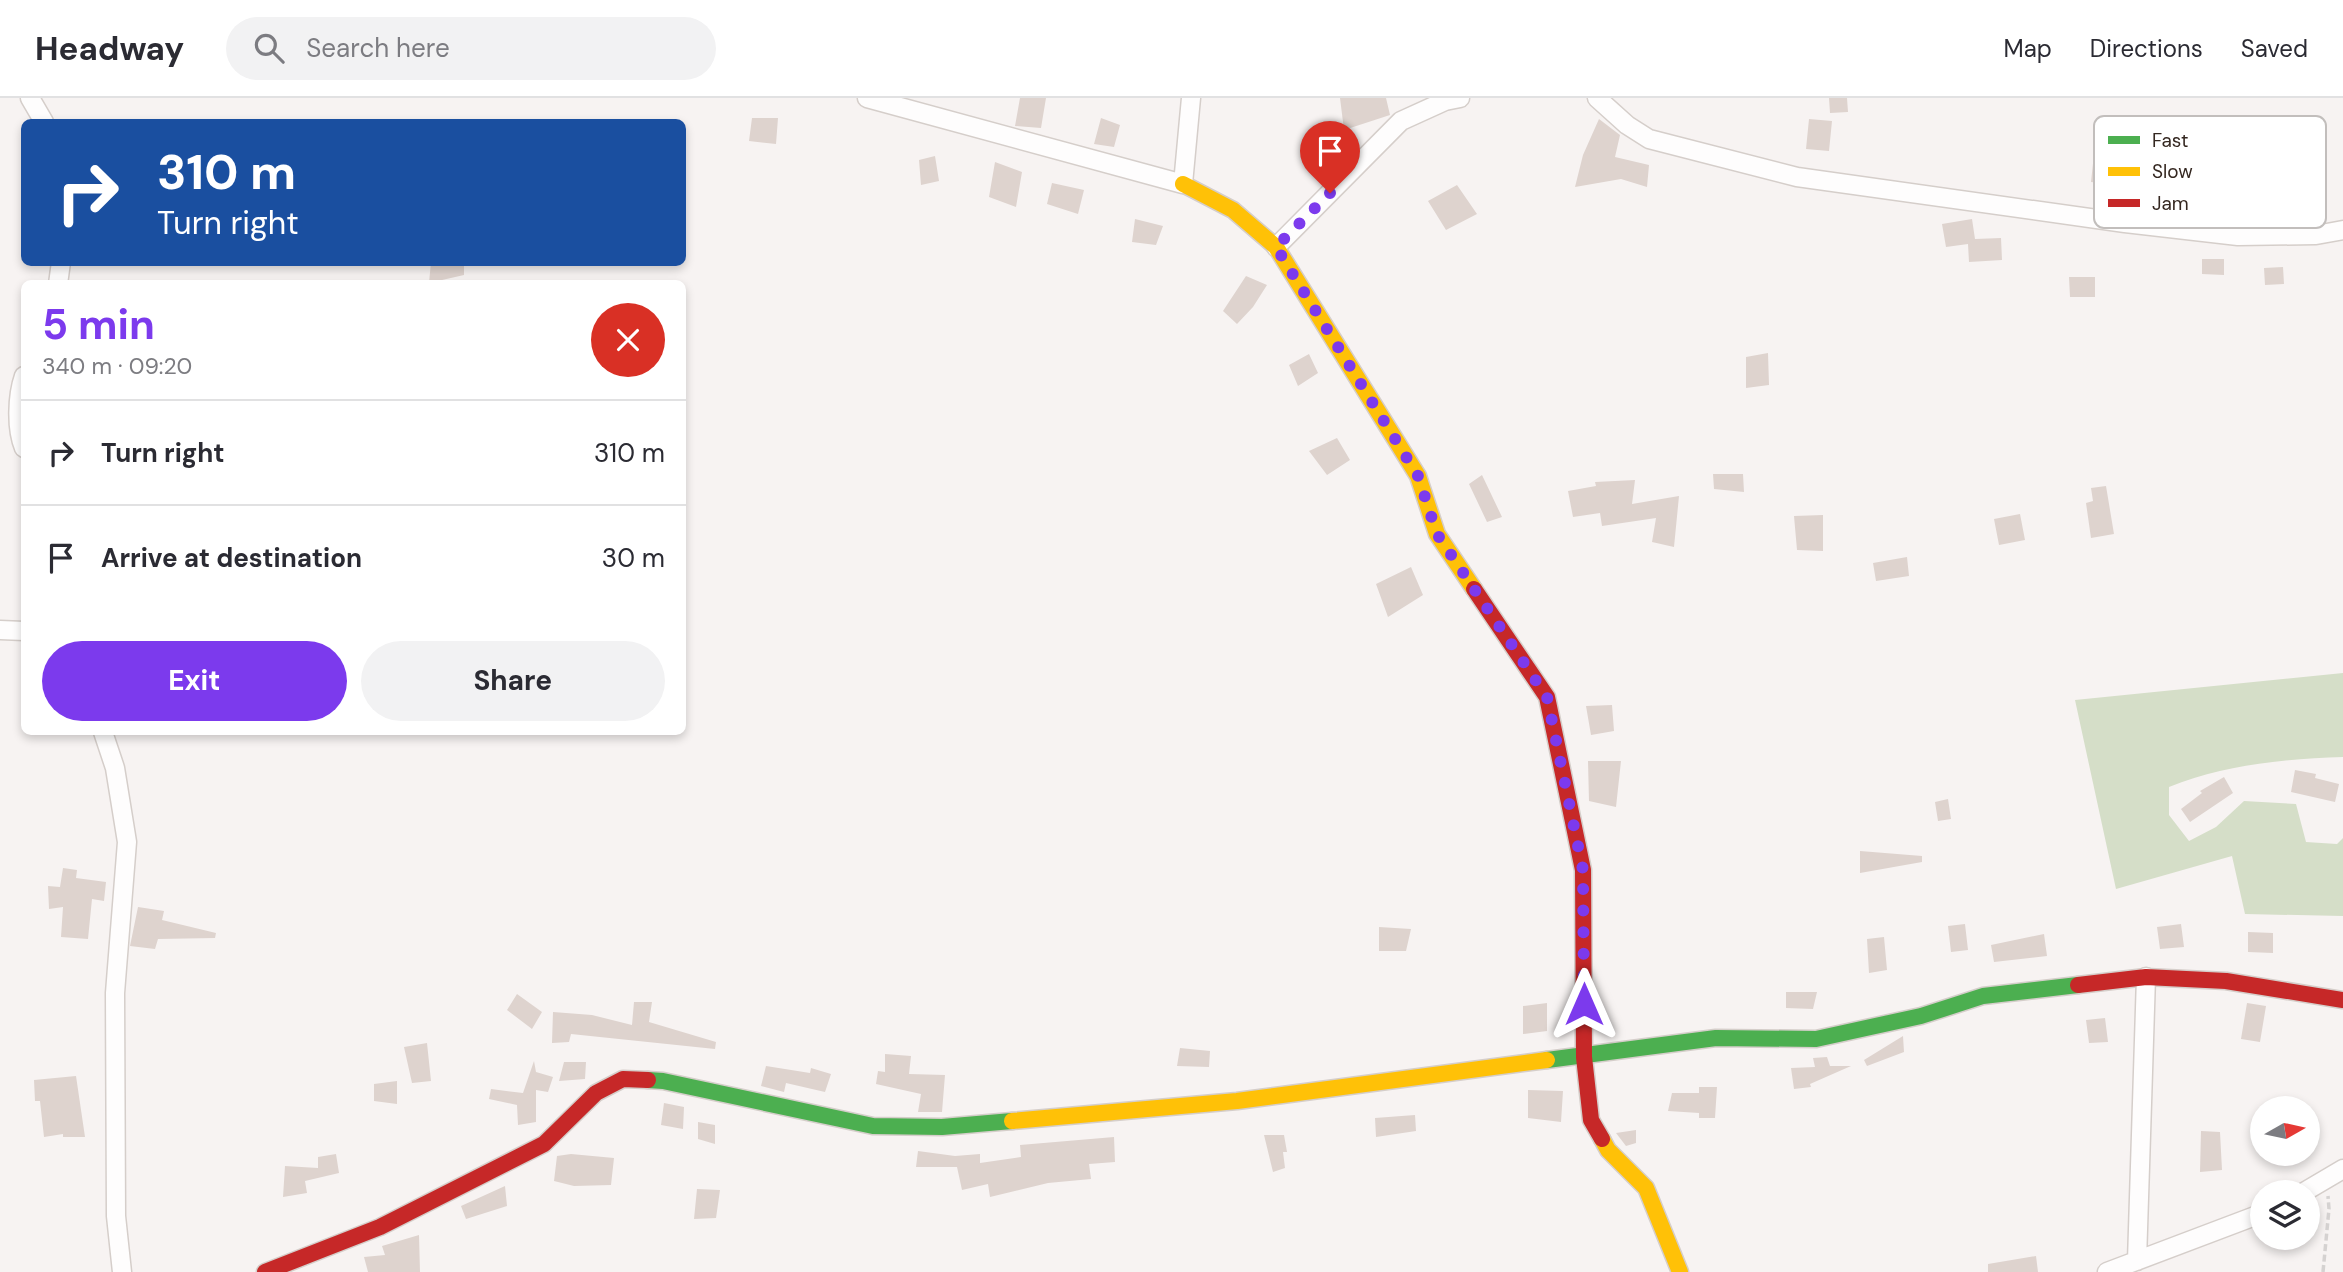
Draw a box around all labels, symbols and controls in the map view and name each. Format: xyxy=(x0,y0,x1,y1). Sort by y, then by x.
search box xyxy=(226,17,716,80)
text: Headway xyxy=(35,27,184,70)
icon: search xyxy=(250,29,288,67)
text: Search here xyxy=(306,31,450,65)
text: Map xyxy=(2004,33,2052,64)
text: Directions xyxy=(2090,33,2203,64)
text: Saved xyxy=(2241,33,2308,64)
legend xyxy=(2094,116,2326,228)
pin xyxy=(1300,121,1360,193)
text: Fast xyxy=(2152,128,2188,153)
icon: arrive xyxy=(1311,132,1349,170)
text: 310 m xyxy=(157,140,296,204)
icon: right xyxy=(42,147,133,238)
text: Slow xyxy=(2152,159,2193,184)
text: Jam xyxy=(2152,191,2189,216)
text: Turn right xyxy=(157,202,299,244)
text: 5 min xyxy=(42,297,155,352)
button: close xyxy=(591,303,665,377)
text: 340 m · 09:20 xyxy=(42,351,192,381)
icon: right xyxy=(42,434,80,472)
text: Turn right xyxy=(101,436,225,470)
text: 310 m xyxy=(594,436,665,470)
icon: arrive xyxy=(42,539,80,577)
text: Arrive at destination xyxy=(101,541,362,575)
text: 30 m xyxy=(602,541,665,575)
button: Exit xyxy=(42,641,347,721)
button: Share xyxy=(361,641,665,721)
position arrow xyxy=(1547,967,1621,1041)
north arrow xyxy=(2250,1096,2320,1166)
map controls xyxy=(2250,1096,2320,1250)
button: layers xyxy=(2250,1180,2320,1250)

